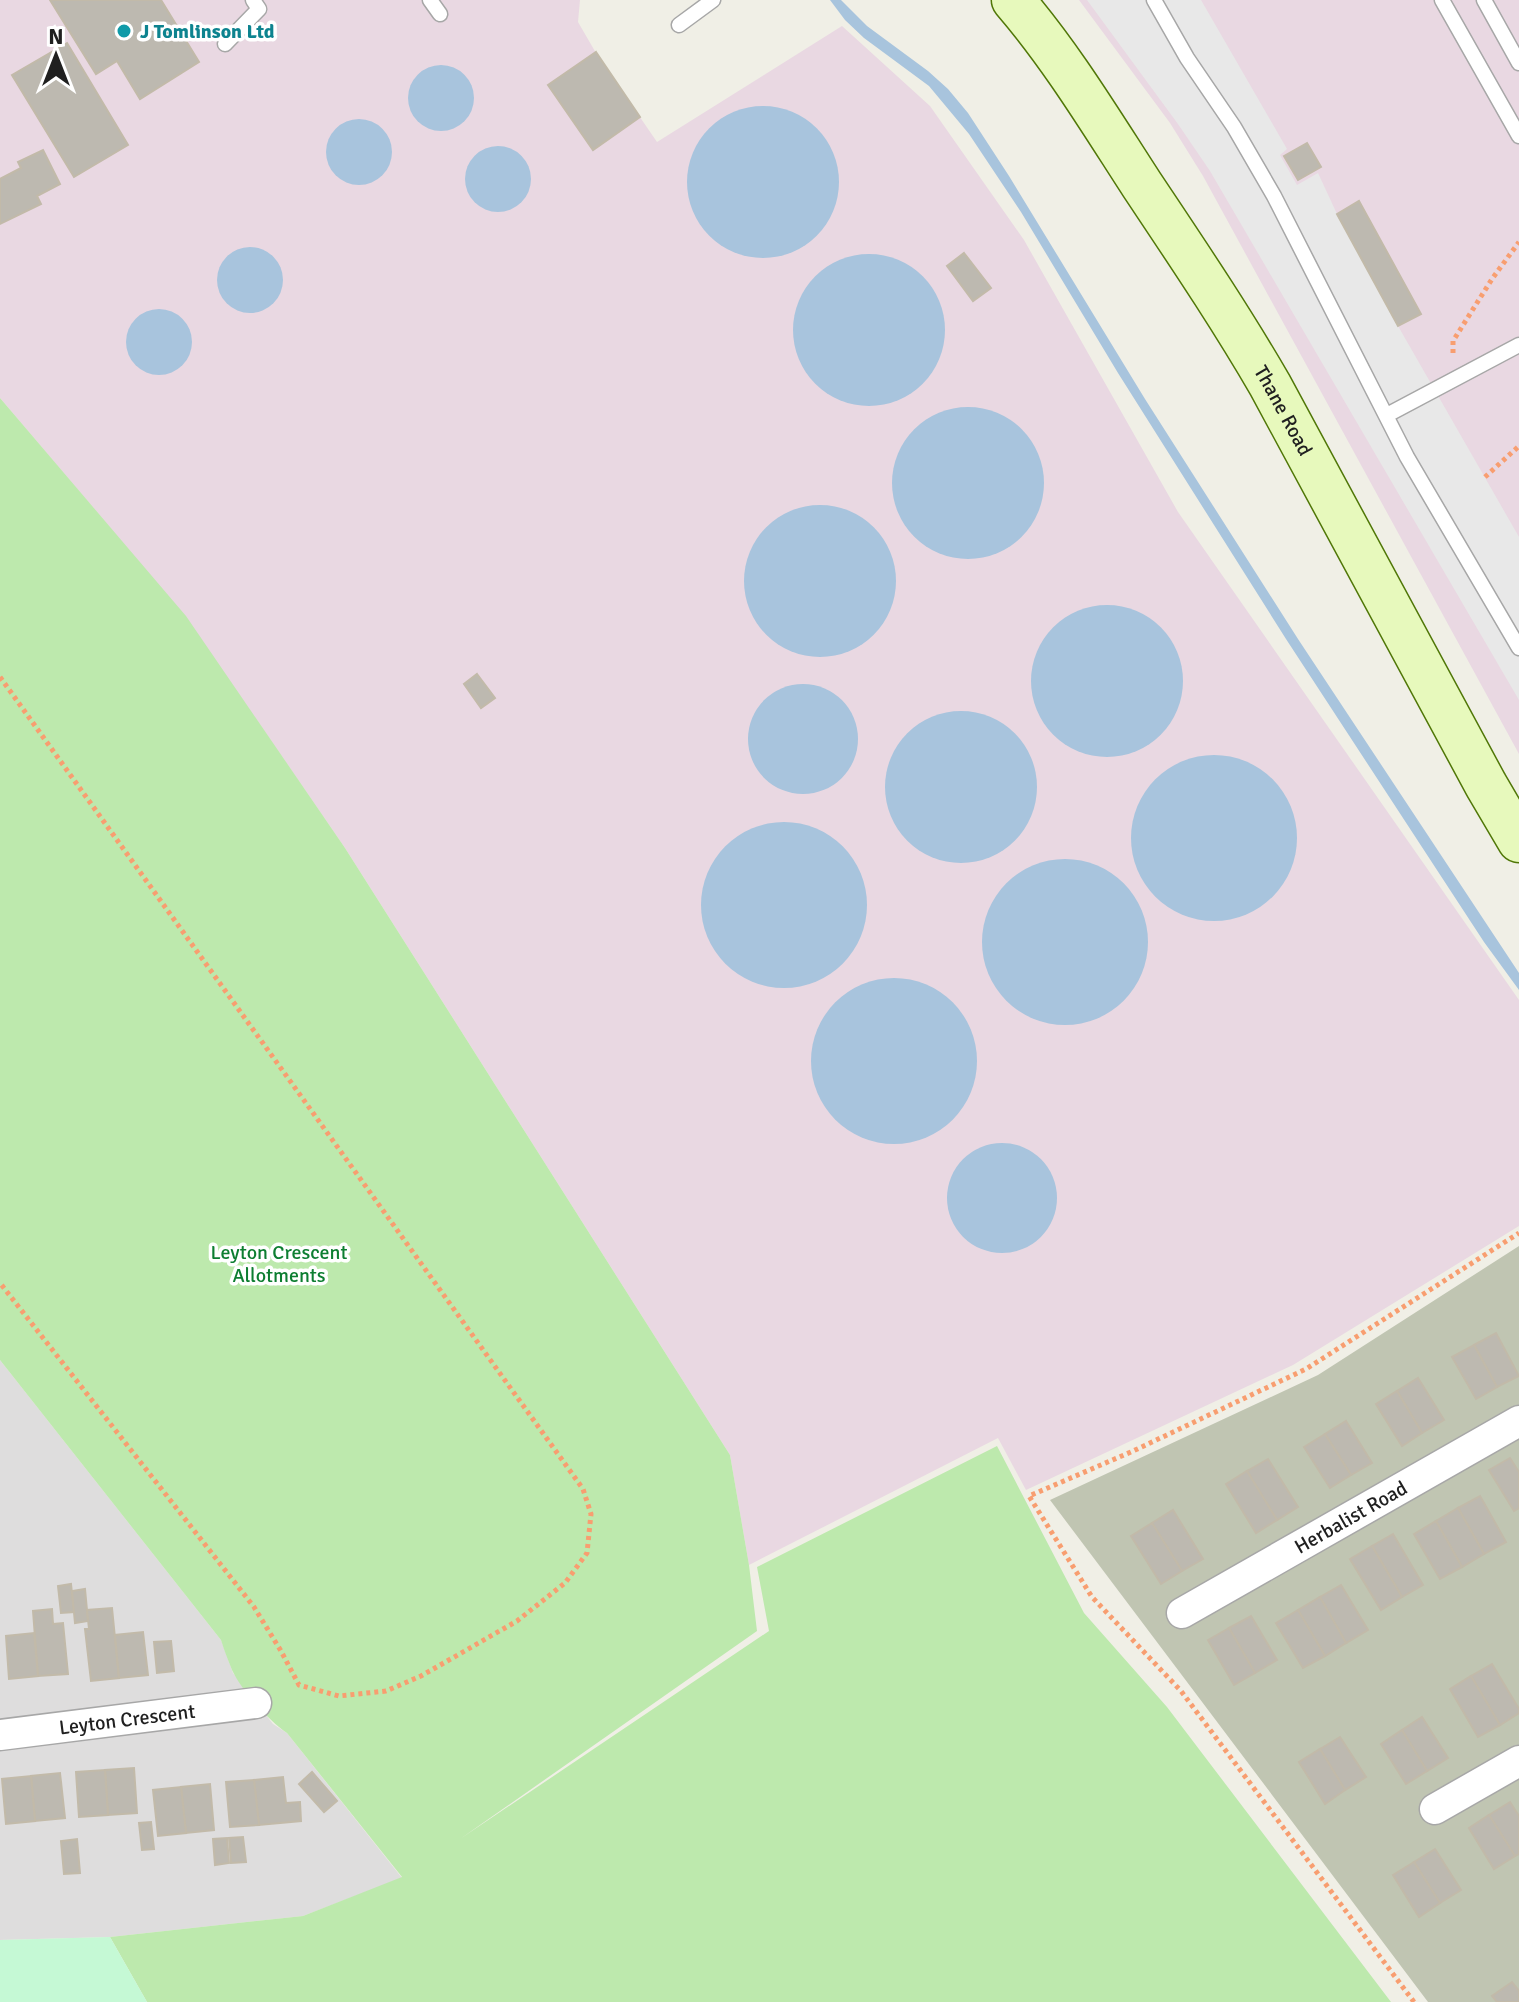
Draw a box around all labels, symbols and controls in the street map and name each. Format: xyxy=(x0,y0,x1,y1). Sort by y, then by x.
north arrow xyxy=(16,16,96,96)
place label: J Tomlinson Ltd xyxy=(140,19,275,44)
marker: J Tomlinson Ltd xyxy=(115,22,133,40)
text: N xyxy=(48,23,64,50)
street label: Thane Road xyxy=(1248,361,1318,460)
park label: Leyton Crescent Allotments xyxy=(211,1240,347,1288)
street label: Herbalist Road xyxy=(1290,1475,1412,1559)
street label: Leyton Crescent xyxy=(58,1699,197,1741)

